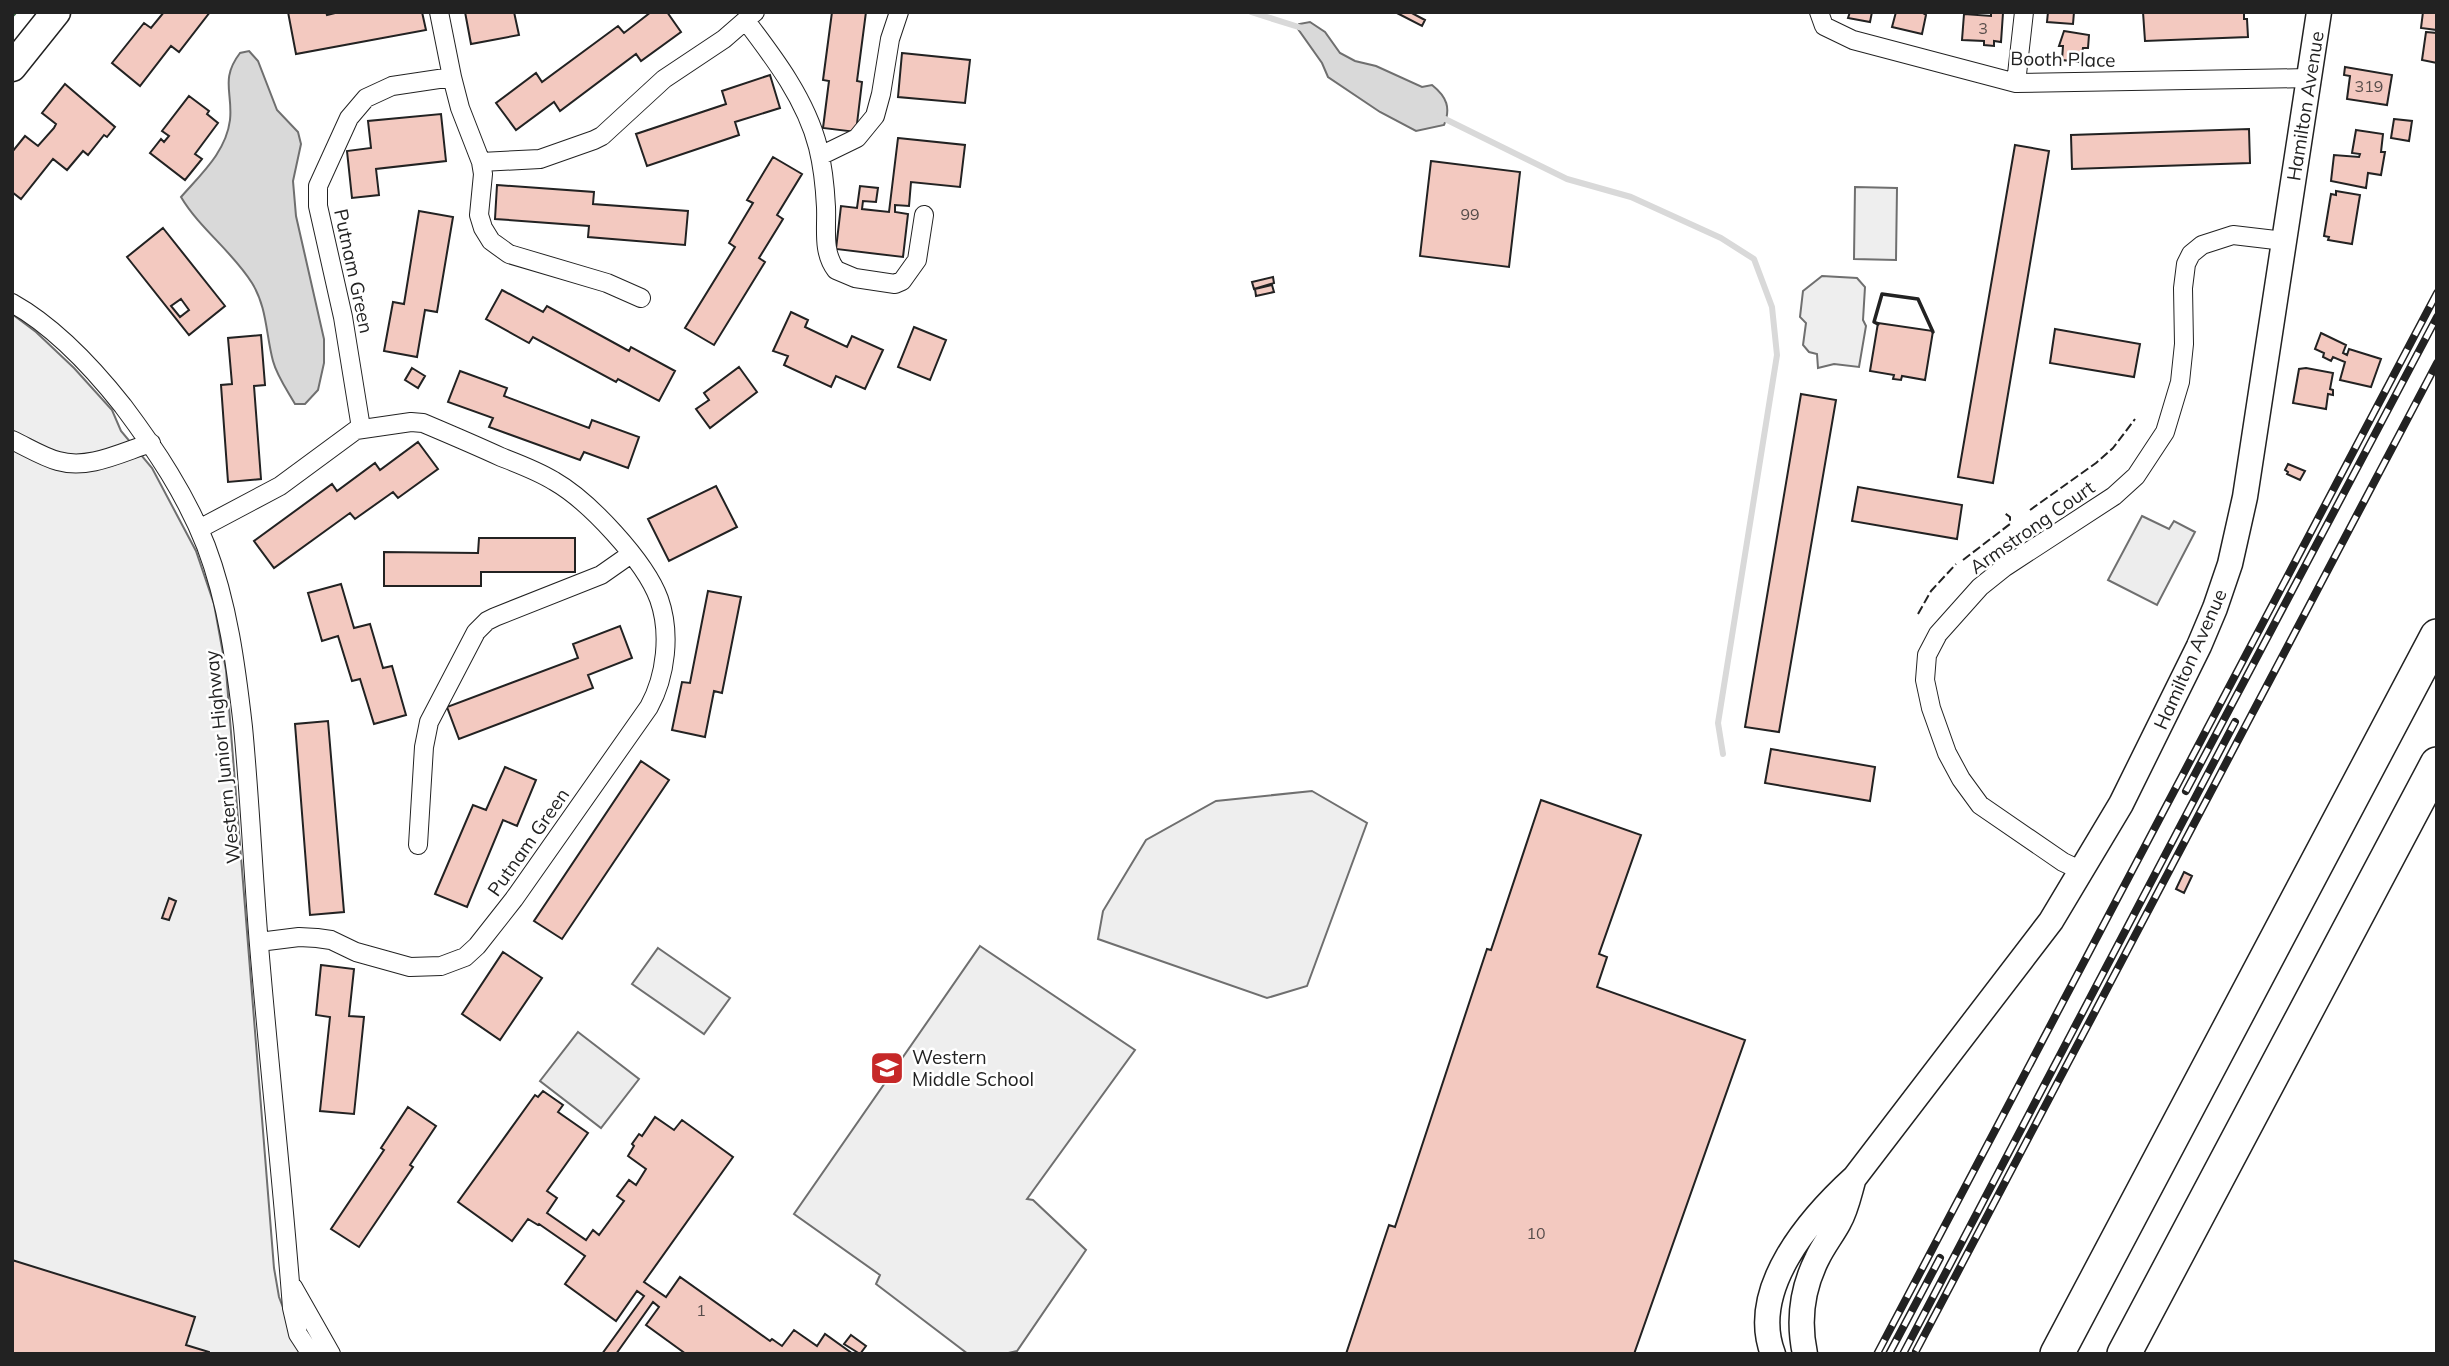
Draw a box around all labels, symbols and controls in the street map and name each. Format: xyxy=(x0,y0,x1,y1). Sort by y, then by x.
house number: 3 xyxy=(1978,18,1988,38)
street label: Hamilton Avenue xyxy=(2281,29,2329,183)
street label: Booth Place xyxy=(2010,46,2116,72)
house number: 319 xyxy=(2355,76,2383,96)
house number: 99 xyxy=(1460,204,1480,224)
street label: Putnam Green xyxy=(329,207,379,335)
street label: Armstrong Court xyxy=(1965,475,2099,579)
street label: Hamilton Avenue xyxy=(2148,585,2232,733)
street label: Western Junior Highway xyxy=(199,649,245,865)
street label: Putnam Green xyxy=(482,783,574,901)
place label: Western Middle School xyxy=(912,1045,1034,1091)
school or university icon: Western Middle School xyxy=(868,1049,906,1087)
house number: 10 xyxy=(1526,1223,1546,1243)
house number: 1 xyxy=(696,1300,706,1320)

